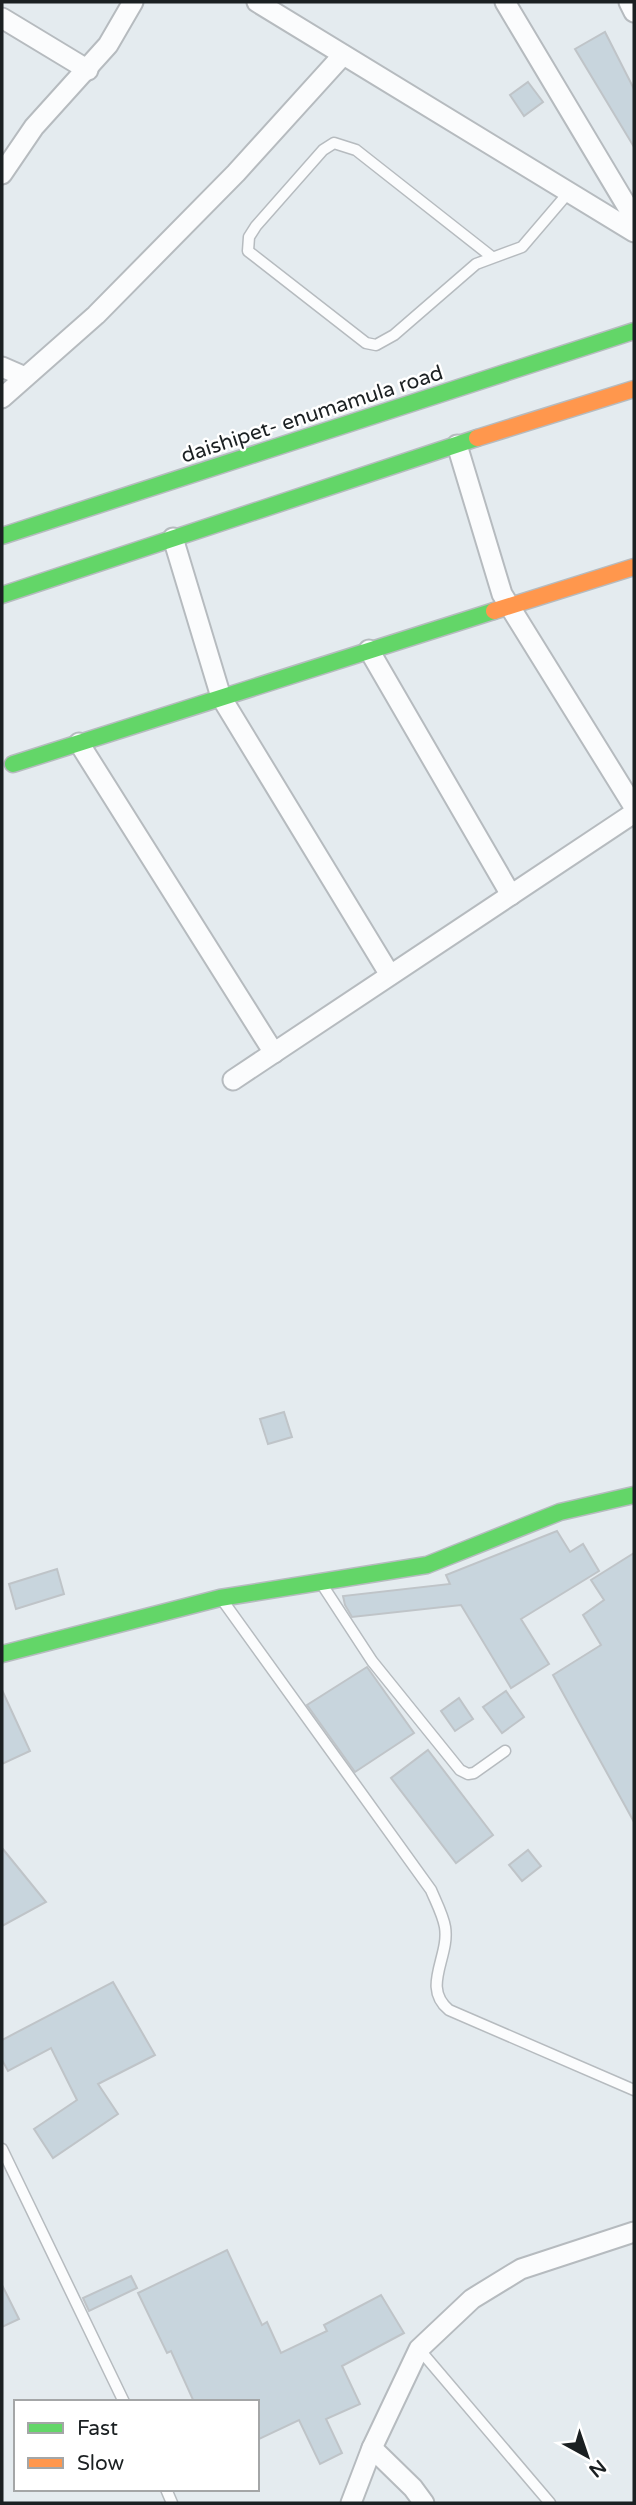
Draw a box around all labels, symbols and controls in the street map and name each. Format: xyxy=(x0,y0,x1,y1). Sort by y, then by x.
street label: daishipet- enumamula road xyxy=(178,360,446,469)
legend xyxy=(14,2400,259,2491)
text: Fast xyxy=(77,2416,118,2441)
north arrow xyxy=(552,2421,622,2491)
text: Slow xyxy=(77,2451,125,2476)
text: N xyxy=(584,2455,610,2482)

